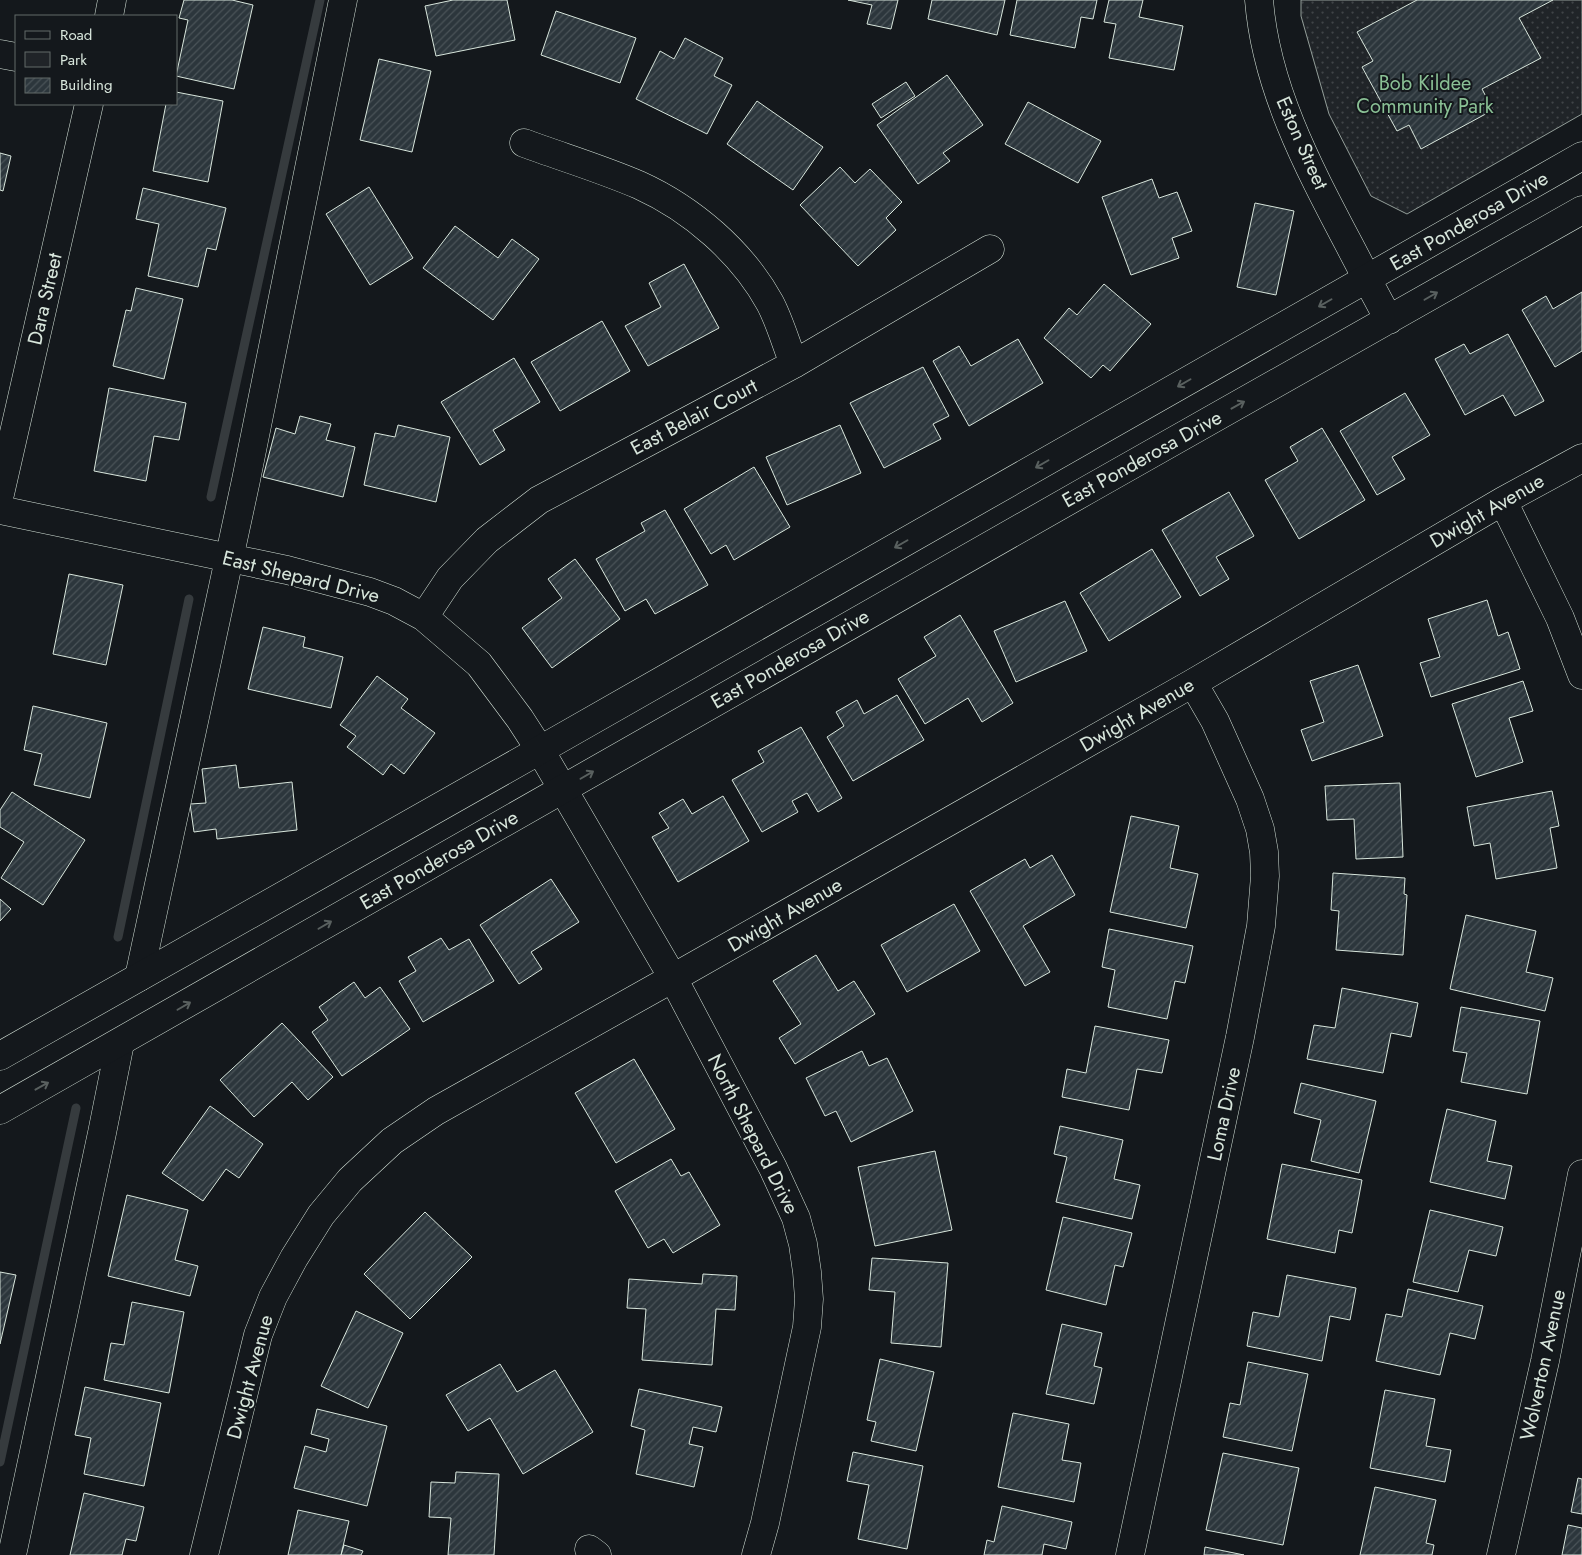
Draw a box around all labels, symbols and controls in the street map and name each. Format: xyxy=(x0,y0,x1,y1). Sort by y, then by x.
legend xyxy=(15,15,178,105)
text: Road xyxy=(60,24,92,46)
text: Park xyxy=(60,49,87,71)
park label: Bob Kildee Community Park xyxy=(1356,69,1494,121)
text: Building xyxy=(60,74,112,96)
street label: Eston Street xyxy=(1269,92,1335,194)
street label: East Ponderosa Drive xyxy=(1384,164,1554,278)
street label: Dara Street xyxy=(20,250,70,348)
one-way arrow xyxy=(1423,291,1438,301)
one-way arrow xyxy=(1318,298,1332,308)
street label: East Belair Court xyxy=(625,371,763,463)
one-way arrow xyxy=(1177,379,1191,389)
one-way arrow xyxy=(1231,400,1246,410)
street label: East Ponderosa Drive xyxy=(1057,403,1227,515)
one-way arrow xyxy=(1036,459,1050,469)
street label: Dwight Avenue xyxy=(1424,467,1550,555)
one-way arrow xyxy=(894,539,909,549)
street label: East Shepard Drive xyxy=(219,543,383,611)
street label: East Ponderosa Drive xyxy=(705,602,875,716)
street label: Dwight Avenue xyxy=(1074,671,1200,759)
one-way arrow xyxy=(580,769,594,779)
street label: East Ponderosa Drive xyxy=(354,803,524,917)
street label: Dwight Avenue xyxy=(722,871,848,959)
one-way arrow xyxy=(317,920,331,930)
one-way arrow xyxy=(176,1001,191,1011)
street label: North Shepard Drive xyxy=(700,1049,806,1219)
street label: Loma Drive xyxy=(1200,1064,1248,1164)
one-way arrow xyxy=(35,1081,49,1091)
street label: Wolverton Avenue xyxy=(1513,1287,1573,1443)
street label: Dwight Avenue xyxy=(219,1312,281,1442)

